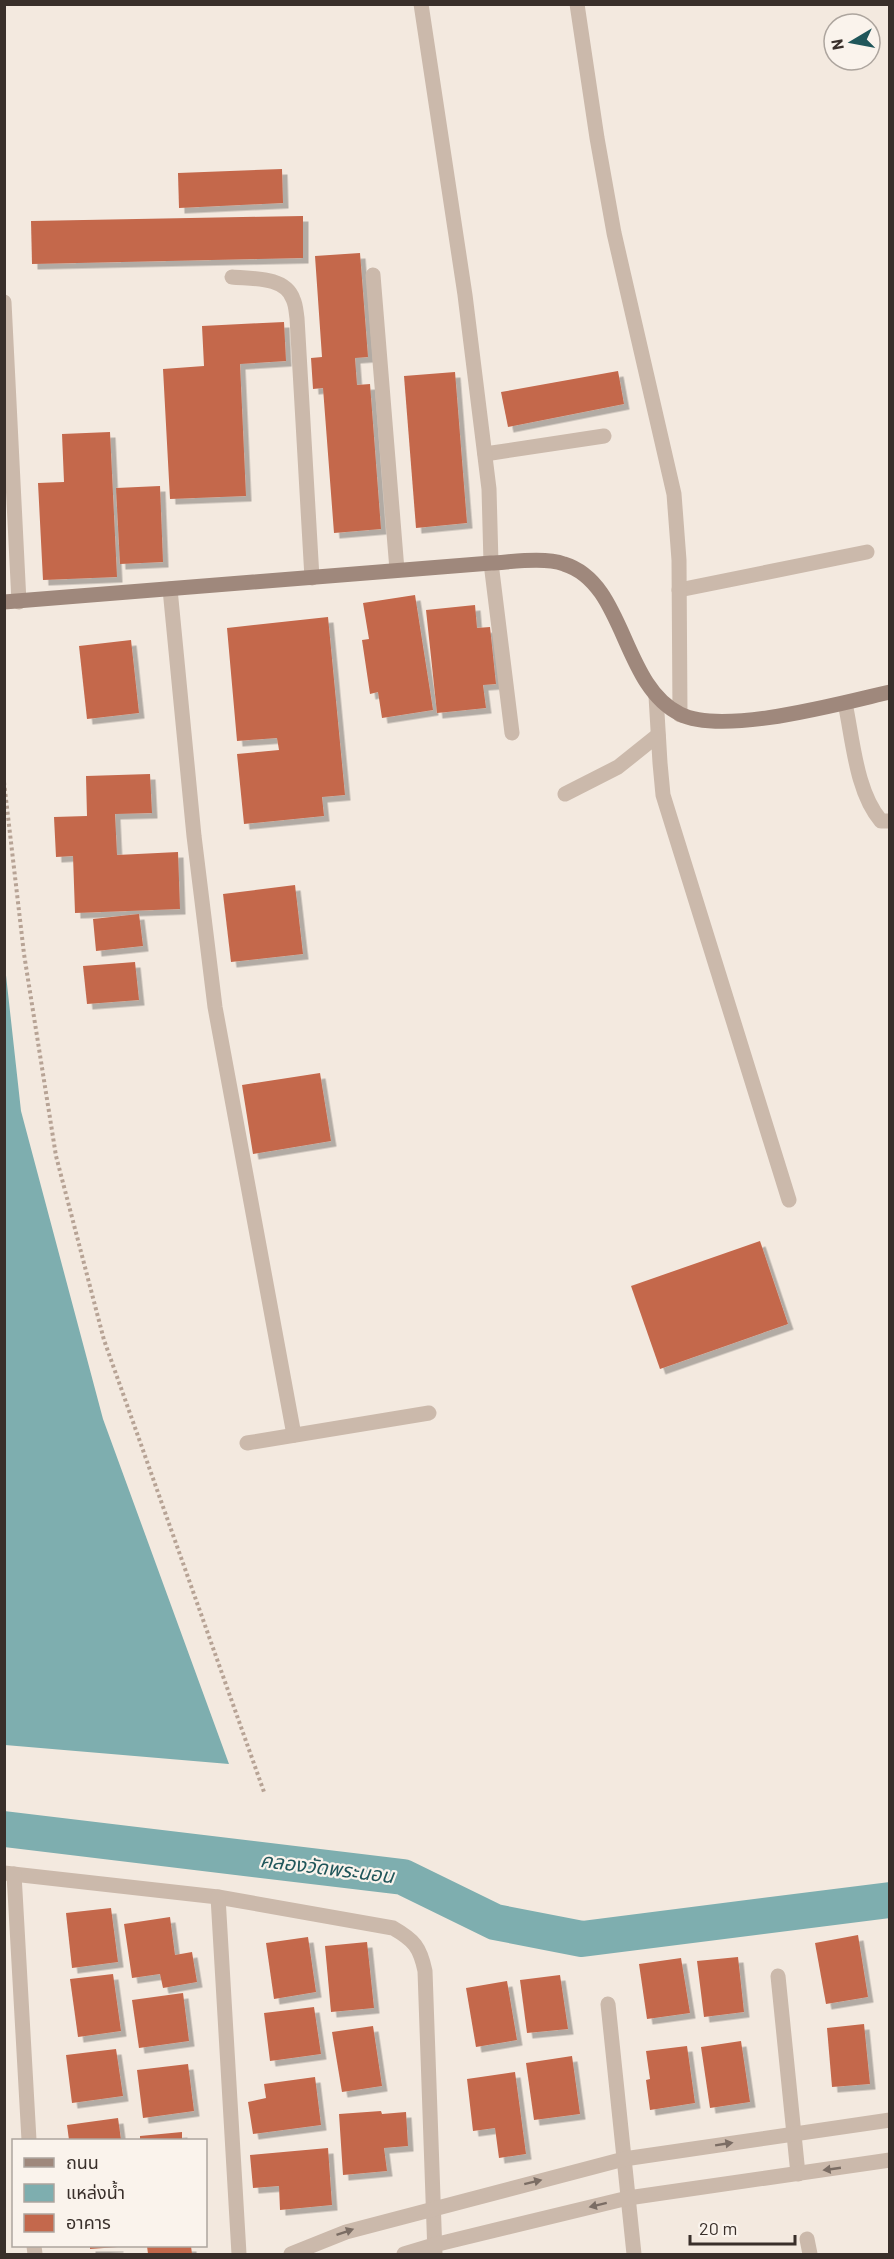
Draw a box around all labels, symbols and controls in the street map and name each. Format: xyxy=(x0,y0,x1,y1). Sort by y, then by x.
north arrow xyxy=(822,12,882,72)
text: N xyxy=(826,38,847,52)
water label: คลองวัดพระนอน xyxy=(259,1847,397,1887)
legend xyxy=(12,2139,207,2247)
one-way arrow xyxy=(715,2139,734,2148)
text: ถนน xyxy=(66,2151,99,2173)
one-way arrow xyxy=(822,2164,841,2173)
one-way arrow xyxy=(524,2177,542,2187)
text: แหล่งน้ำ xyxy=(66,2180,125,2203)
one-way arrow xyxy=(588,2201,607,2211)
scale bar xyxy=(690,2208,795,2246)
text: อาคาร xyxy=(66,2211,111,2233)
text: 20 m xyxy=(699,2217,737,2239)
one-way arrow xyxy=(336,2227,354,2237)

